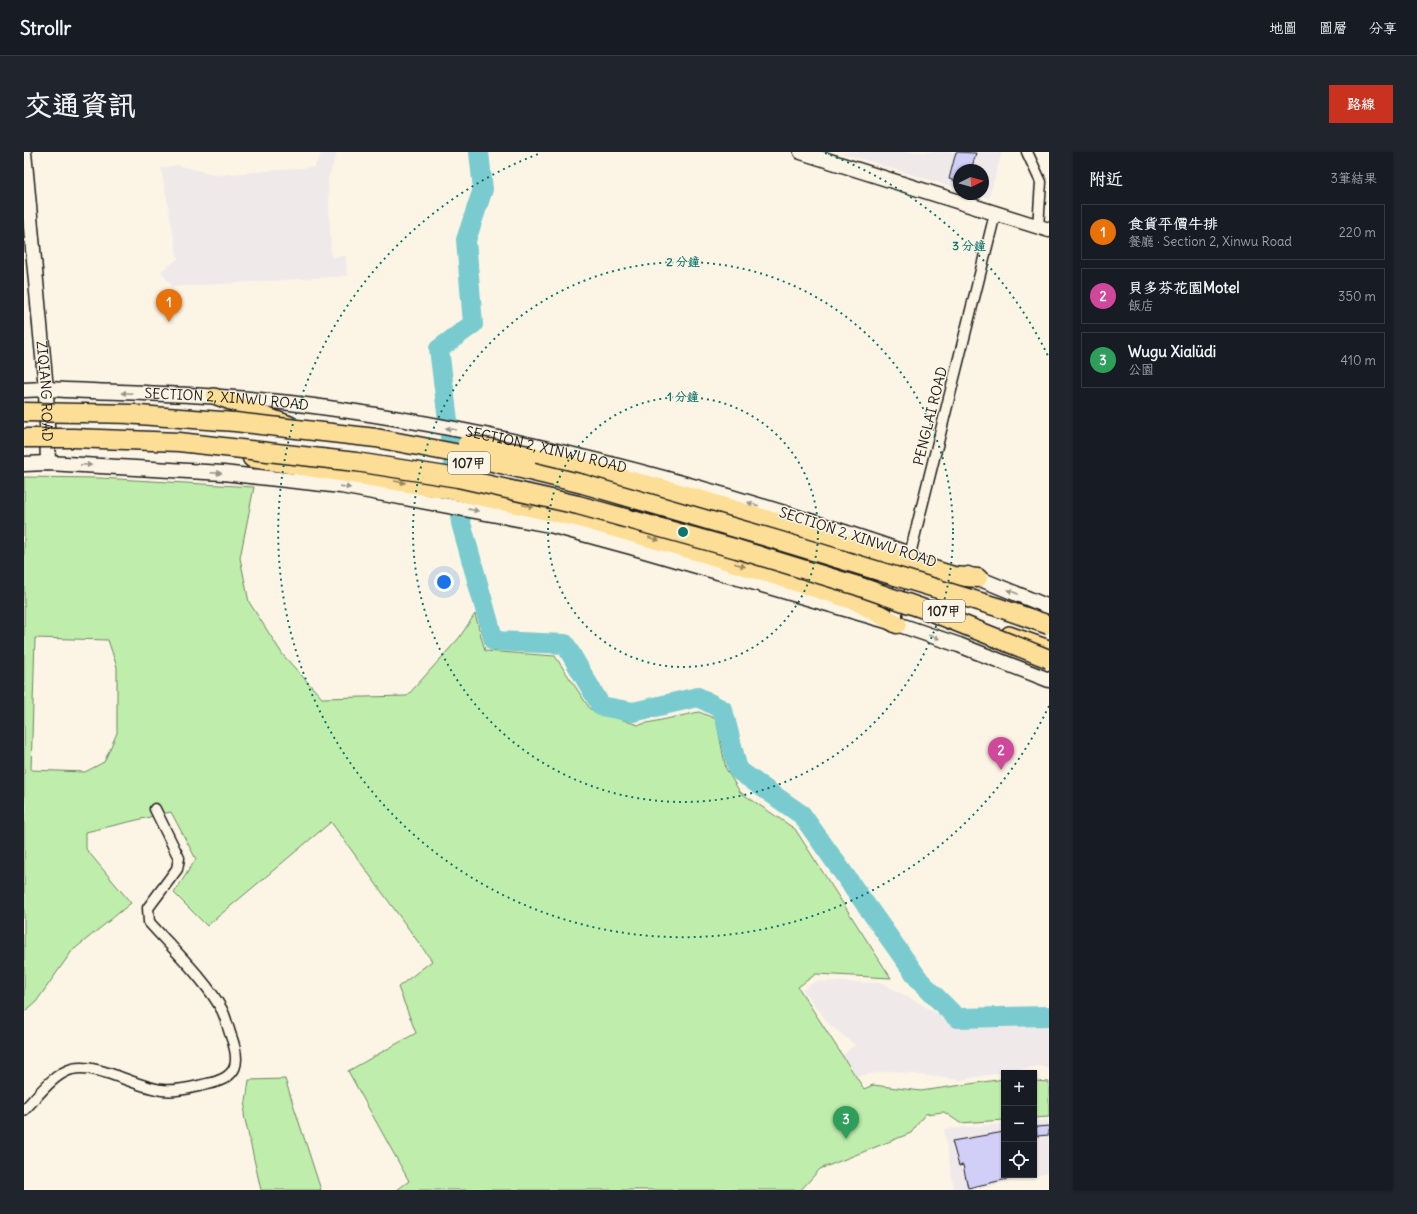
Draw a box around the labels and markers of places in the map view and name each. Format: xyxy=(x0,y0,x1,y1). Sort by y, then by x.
pin: 1 xyxy=(156,289,182,322)
centre of rings xyxy=(676,525,690,539)
pin: 2 xyxy=(988,737,1014,770)
pin: 3 xyxy=(833,1106,859,1139)

